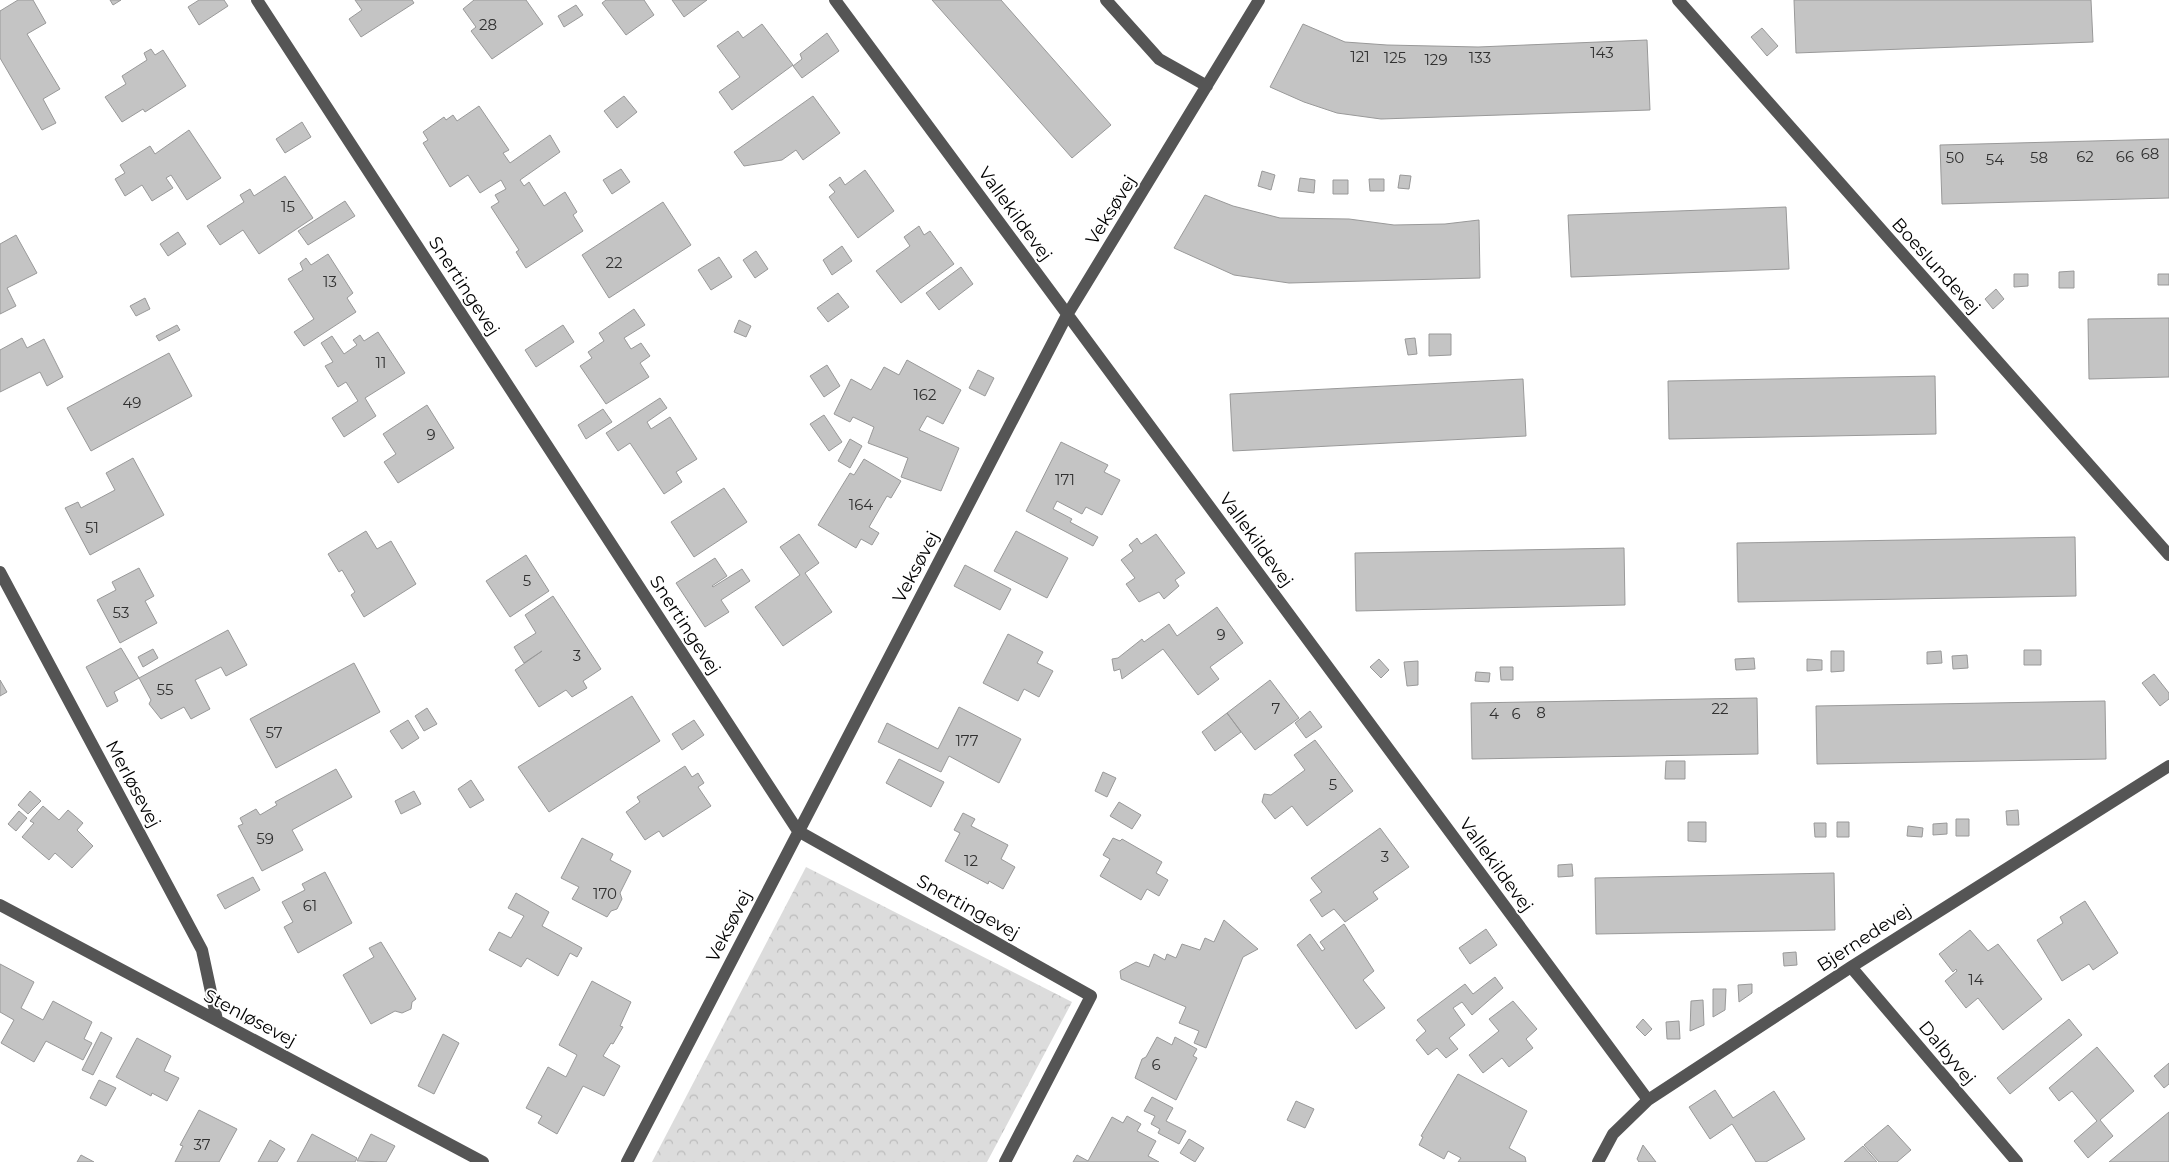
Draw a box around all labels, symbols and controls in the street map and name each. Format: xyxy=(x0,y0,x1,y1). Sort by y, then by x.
house number: 28 xyxy=(479,15,497,34)
house number: 143 xyxy=(1590,43,1614,62)
house number: 121 xyxy=(1350,47,1370,66)
house number: 125 xyxy=(1384,48,1406,67)
house number: 133 xyxy=(1469,48,1491,67)
house number: 129 xyxy=(1424,50,1448,69)
house number: 68 xyxy=(2141,144,2159,163)
house number: 62 xyxy=(2076,147,2094,166)
house number: 66 xyxy=(2116,147,2134,166)
house number: 50 xyxy=(1946,148,1964,167)
house number: 58 xyxy=(2030,148,2048,167)
house number: 54 xyxy=(1986,150,2004,169)
street label: Vallekildevej xyxy=(973,163,1057,265)
street label: Veksøvej xyxy=(1081,171,1141,249)
house number: 15 xyxy=(281,197,295,216)
street label: Boeslundevej xyxy=(1887,213,1985,319)
street label: Snertingevej xyxy=(424,232,504,340)
house number: 22 xyxy=(605,253,623,272)
house number: 13 xyxy=(323,272,337,291)
house number: 11 xyxy=(376,353,386,372)
house number: 162 xyxy=(913,385,937,404)
house number: 49 xyxy=(123,393,141,412)
house number: 9 xyxy=(426,425,436,444)
house number: 171 xyxy=(1055,470,1075,489)
street label: Vallekildevej xyxy=(1214,489,1298,591)
house number: 164 xyxy=(849,495,873,514)
house number: 51 xyxy=(85,518,99,537)
street label: Veksøvej xyxy=(888,527,944,607)
house number: 5 xyxy=(523,571,531,590)
street label: Snertingevej xyxy=(645,571,725,679)
house number: 53 xyxy=(113,603,129,622)
house number: 9 xyxy=(1216,625,1226,644)
house number: 3 xyxy=(573,646,581,665)
house number: 55 xyxy=(157,680,173,699)
house number: 7 xyxy=(1272,699,1281,718)
house number: 22 xyxy=(1711,699,1729,718)
house number: 8 xyxy=(1536,703,1546,722)
house number: 4 xyxy=(1489,704,1499,723)
house number: 6 xyxy=(1511,704,1521,723)
house number: 57 xyxy=(265,723,283,742)
house number: 177 xyxy=(955,731,979,750)
street label: Merløsevej xyxy=(101,736,165,832)
house number: 5 xyxy=(1329,775,1337,794)
street label: Vallekildevej xyxy=(1454,814,1538,916)
house number: 59 xyxy=(256,829,274,848)
house number: 3 xyxy=(1381,847,1389,866)
house number: 12 xyxy=(964,851,978,870)
street label: Snertingevej xyxy=(913,870,1023,944)
house number: 170 xyxy=(593,884,617,903)
street label: Veksøvej xyxy=(702,886,756,966)
house number: 61 xyxy=(303,896,317,915)
street label: Bjernedevej xyxy=(1813,899,1915,977)
house number: 14 xyxy=(1968,970,1984,989)
street label: Stenløsevej xyxy=(200,984,300,1052)
street label: Dalbyvej xyxy=(1914,1016,1980,1090)
house number: 6 xyxy=(1151,1055,1161,1074)
house number: 37 xyxy=(193,1135,211,1154)

